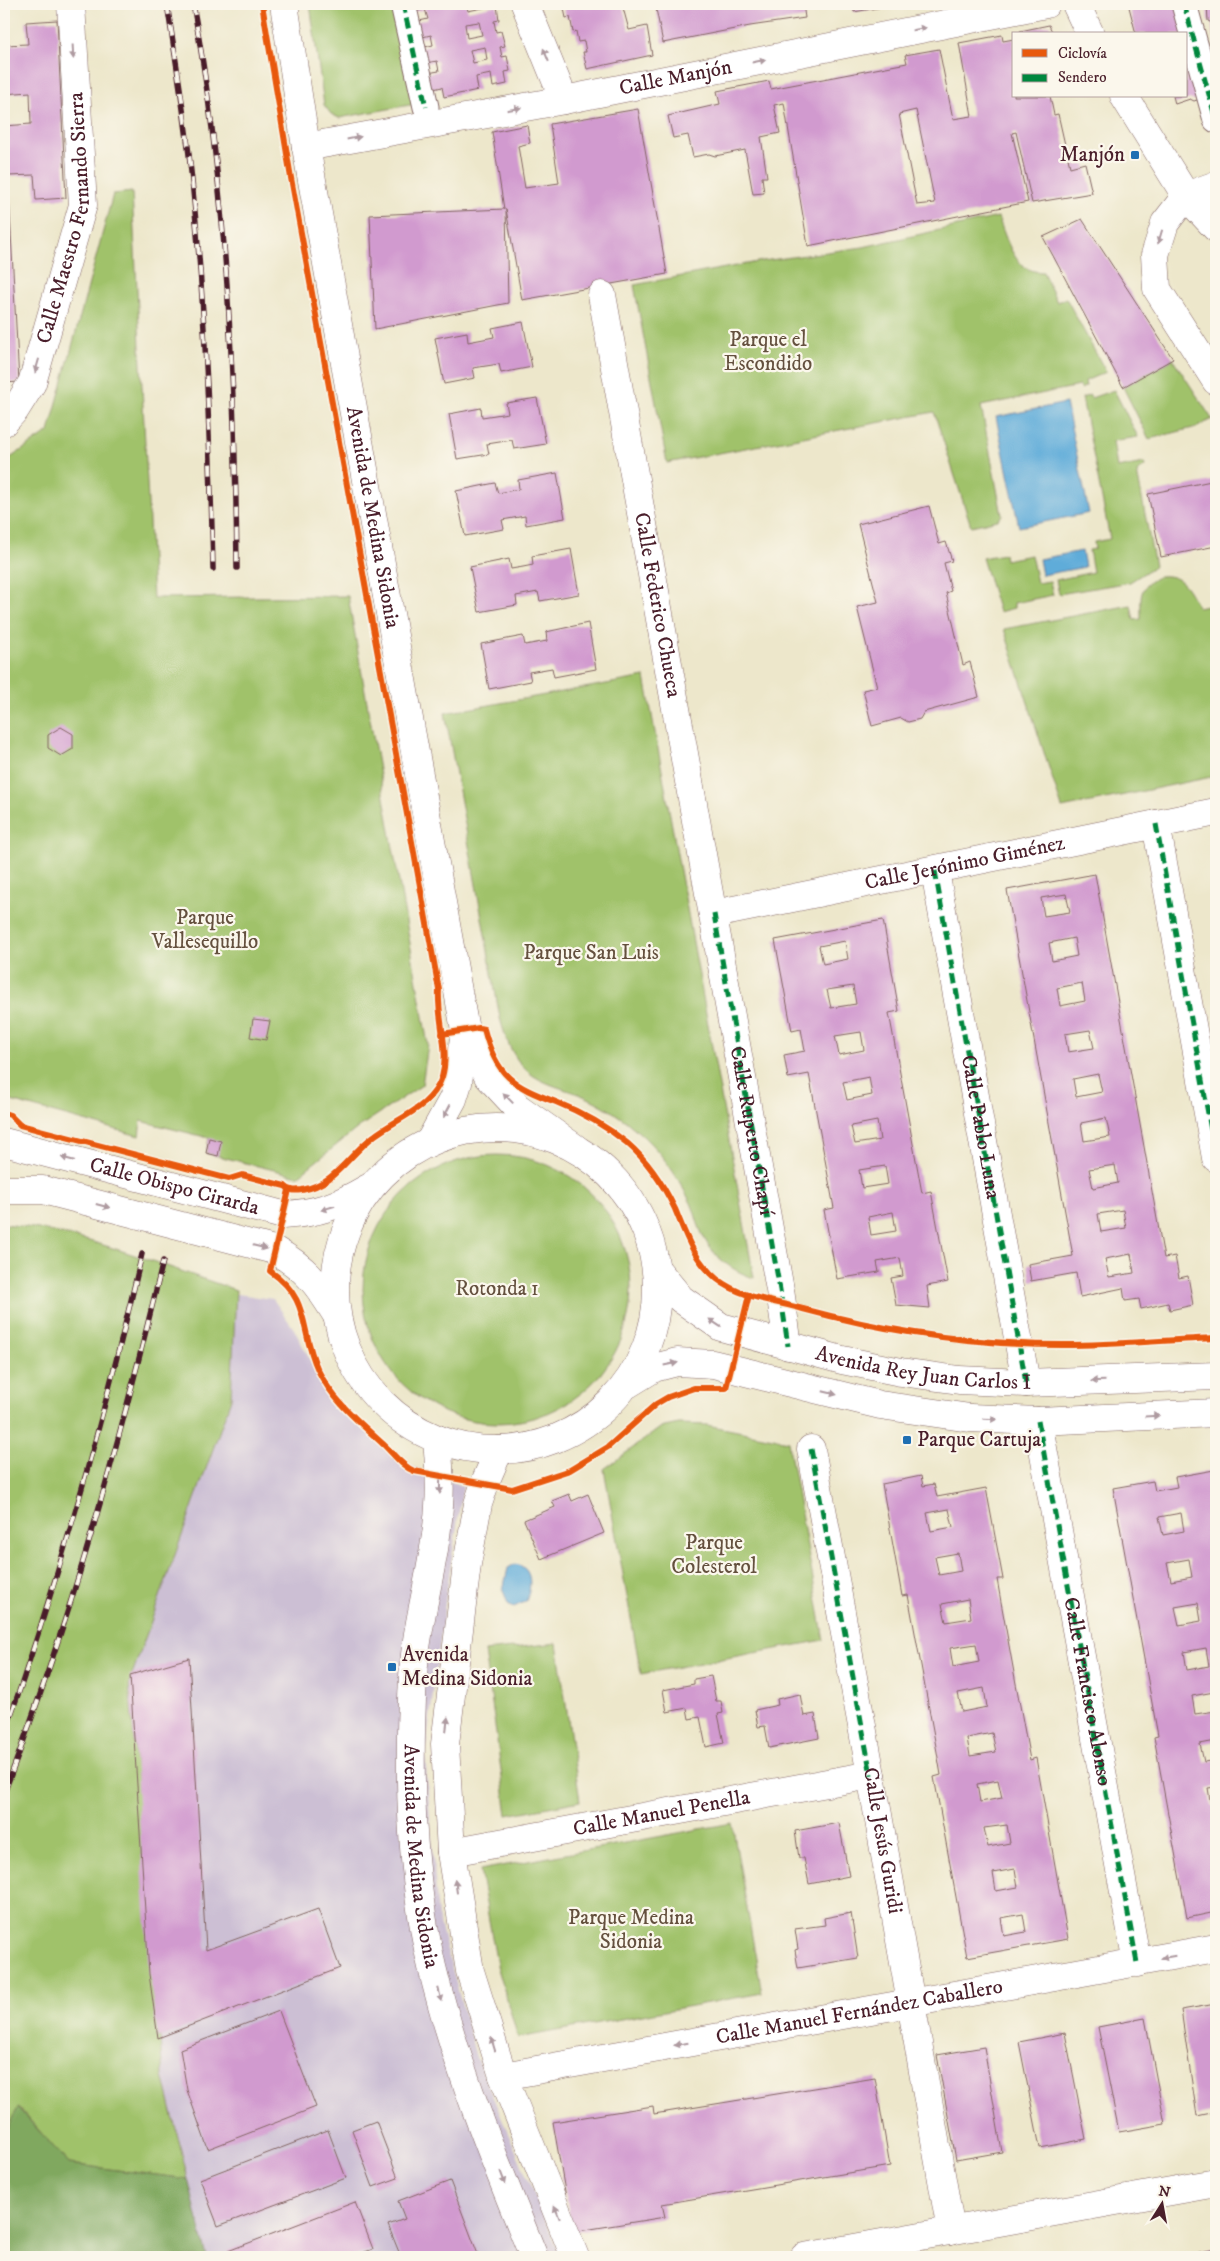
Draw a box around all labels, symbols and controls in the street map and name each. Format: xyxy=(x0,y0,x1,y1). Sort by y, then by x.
one-way arrow xyxy=(911,25,926,33)
legend xyxy=(1012,32,1188,98)
text: Ciclovía xyxy=(1058,44,1107,63)
one-way arrow xyxy=(70,45,78,61)
one-way arrow xyxy=(542,47,549,62)
street label: Calle Manjón xyxy=(617,54,734,102)
one-way arrow xyxy=(752,57,767,65)
text: Sendero xyxy=(1058,68,1106,87)
street label: Calle Maestro Fernando Sierra xyxy=(31,91,96,347)
one-way arrow xyxy=(506,104,522,112)
one-way arrow xyxy=(346,134,362,142)
place label: Manjón xyxy=(1060,142,1125,168)
marker: Manjón xyxy=(1129,149,1141,161)
one-way arrow xyxy=(1156,229,1164,244)
park label: Parque el Escondido xyxy=(724,327,812,377)
one-way arrow xyxy=(33,358,41,373)
street label: Avenida de Medina Sidonia xyxy=(340,404,405,631)
street label: Calle Federico Chueca xyxy=(628,510,687,700)
street label: Calle Jerónimo Giménez xyxy=(863,830,1067,896)
park label: Parque Vallesequillo xyxy=(151,905,258,955)
park label: Parque San Luis xyxy=(523,940,659,966)
street label: Calle Ruperto Chapí xyxy=(724,1044,780,1219)
street label: Calle Pablo Luna xyxy=(955,1053,1006,1201)
one-way arrow xyxy=(502,1092,514,1104)
one-way arrow xyxy=(443,1104,451,1118)
street label: Calle Obispo Cirarda xyxy=(87,1152,262,1221)
one-way arrow xyxy=(61,1155,76,1163)
one-way arrow xyxy=(95,1202,110,1210)
one-way arrow xyxy=(320,1204,335,1212)
one-way arrow xyxy=(253,1243,268,1251)
park label: Rotonda 1 xyxy=(455,1276,539,1302)
one-way arrow xyxy=(709,1318,722,1328)
street label: Avenida Rey Juan Carlos I xyxy=(813,1340,1032,1396)
one-way arrow xyxy=(664,1360,679,1368)
one-way arrow xyxy=(1089,1377,1105,1385)
one-way arrow xyxy=(823,1389,838,1397)
one-way arrow xyxy=(1145,1411,1161,1419)
one-way arrow xyxy=(982,1415,998,1423)
place label: Parque Cartuja xyxy=(917,1427,1041,1453)
marker: Parque Cartuja xyxy=(901,1434,913,1446)
one-way arrow xyxy=(435,1480,443,1496)
park label: Parque Colesterol xyxy=(671,1530,758,1580)
street label: Calle Francisco Alonso xyxy=(1057,1595,1117,1788)
place label: Avenida Medina Sidonia xyxy=(402,1642,532,1692)
marker: Avenida Medina Sidonia xyxy=(386,1661,398,1673)
one-way arrow xyxy=(443,1716,451,1732)
street label: Avenida de Medina Sidonia xyxy=(398,1744,445,1971)
street label: Calle Jesús Guridi xyxy=(857,1765,908,1916)
street label: Calle Manuel Penella xyxy=(571,1784,752,1842)
one-way arrow xyxy=(451,1878,459,1894)
park label: Parque Medina Sidonia xyxy=(568,1905,694,1955)
one-way arrow xyxy=(1160,1954,1176,1962)
street label: Calle Manuel Fernández Caballero xyxy=(714,1974,1005,2051)
one-way arrow xyxy=(436,1988,444,2003)
one-way arrow xyxy=(488,2036,496,2051)
one-way arrow xyxy=(673,2041,689,2049)
one-way arrow xyxy=(499,2171,507,2185)
north arrow xyxy=(1138,2178,1188,2228)
text: N xyxy=(1157,2182,1172,2202)
one-way arrow xyxy=(553,2204,561,2219)

